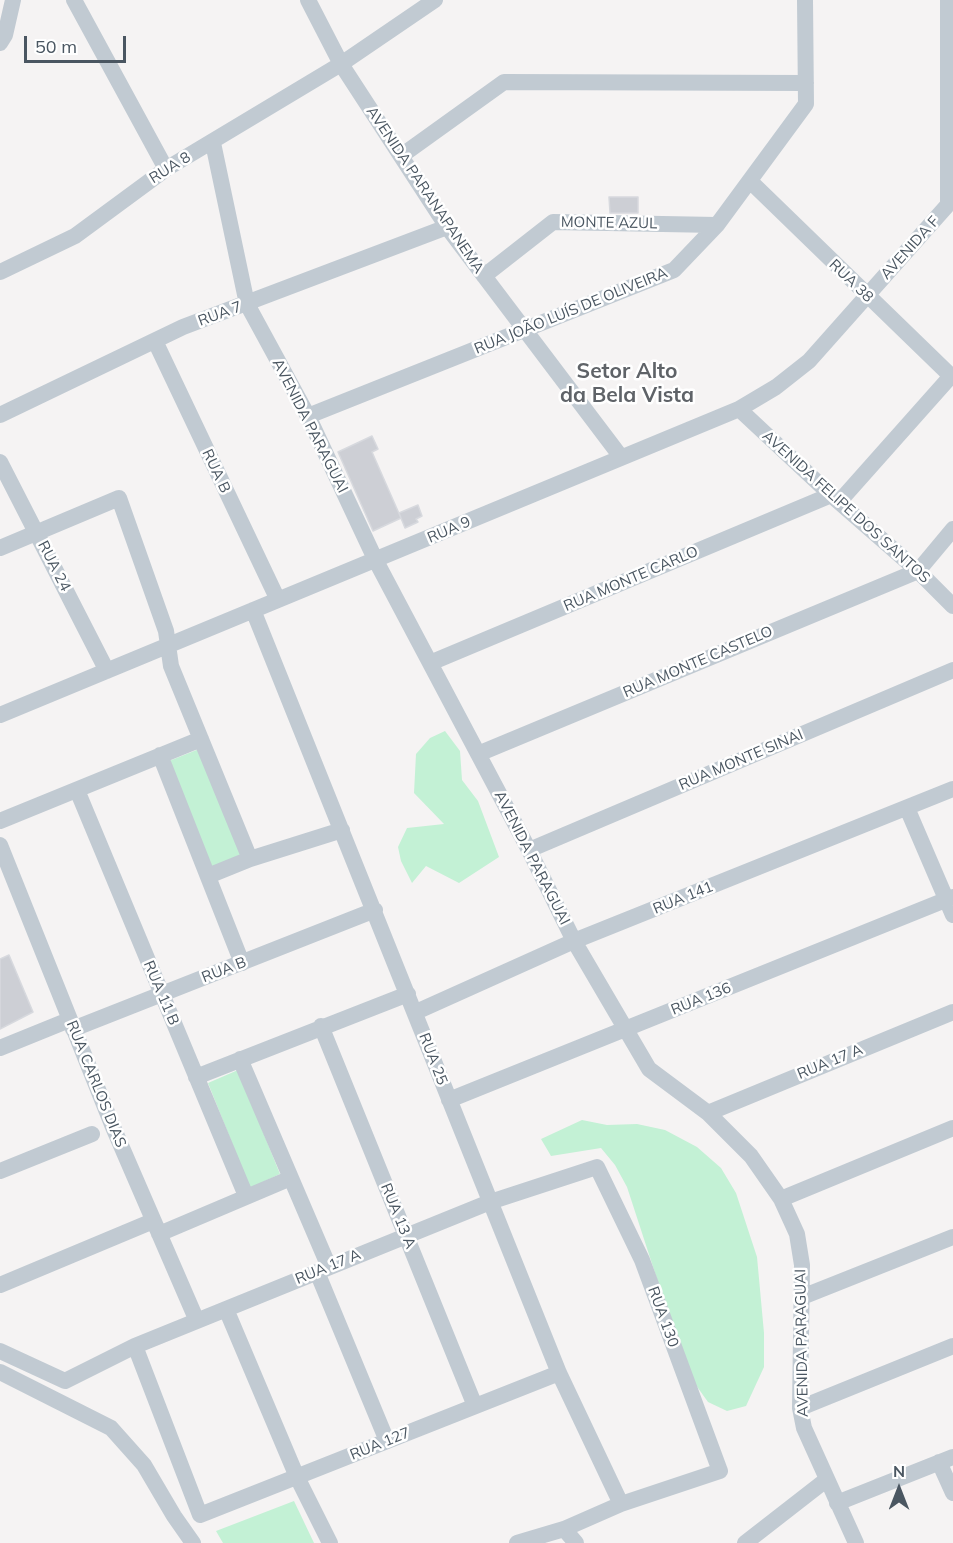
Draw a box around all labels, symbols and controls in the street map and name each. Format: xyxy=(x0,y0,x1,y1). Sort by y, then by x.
scale bar xyxy=(27,24,129,62)
text: 50 m xyxy=(35,35,77,58)
street label: AVENIDA PARANAPANEMA xyxy=(362,103,488,277)
street label: RUA 8 xyxy=(146,148,194,188)
street label: MONTE AZUL xyxy=(561,213,657,233)
street label: AVENIDA F xyxy=(877,213,943,283)
street label: RUA 38 xyxy=(825,256,877,306)
street label: RUA JOÃO LUÍS DE OLIVEIRA xyxy=(472,264,670,358)
street label: RUA 7 xyxy=(196,298,244,330)
street label: AVENIDA PARAGUAI xyxy=(268,356,352,496)
district label: Setor Alto da Bela Vista xyxy=(560,359,694,409)
street label: AVENIDA FELIPE DOS SANTOS xyxy=(759,427,933,587)
street label: RUA B xyxy=(198,446,234,496)
street label: RUA 9 xyxy=(425,513,473,547)
street label: RUA 24 xyxy=(34,538,74,594)
street label: RUA MONTE CARLO xyxy=(561,543,701,615)
street label: RUA MONTE CASTELO xyxy=(620,622,776,702)
street label: RUA MONTE SINAI xyxy=(676,726,806,794)
street label: AVENIDA PARAGUAI xyxy=(490,788,574,928)
street label: RUA 141 xyxy=(650,878,716,918)
street label: RUA B xyxy=(199,953,249,987)
street label: RUA 11 B xyxy=(139,958,183,1028)
street label: RUA 136 xyxy=(668,979,734,1019)
street label: RUA CARLOS DIAS xyxy=(62,1018,130,1150)
street label: RUA 25 xyxy=(415,1030,451,1088)
street label: RUA 17 A xyxy=(795,1041,865,1083)
street label: RUA 13 A xyxy=(377,1181,419,1251)
street label: RUA 17 A xyxy=(293,1246,363,1288)
street label: AVENIDA PARAGUAI xyxy=(792,1269,812,1417)
street label: RUA 130 xyxy=(644,1284,682,1350)
street label: RUA 127 xyxy=(347,1424,413,1464)
north arrow xyxy=(869,1459,929,1519)
text: N xyxy=(893,1461,905,1481)

